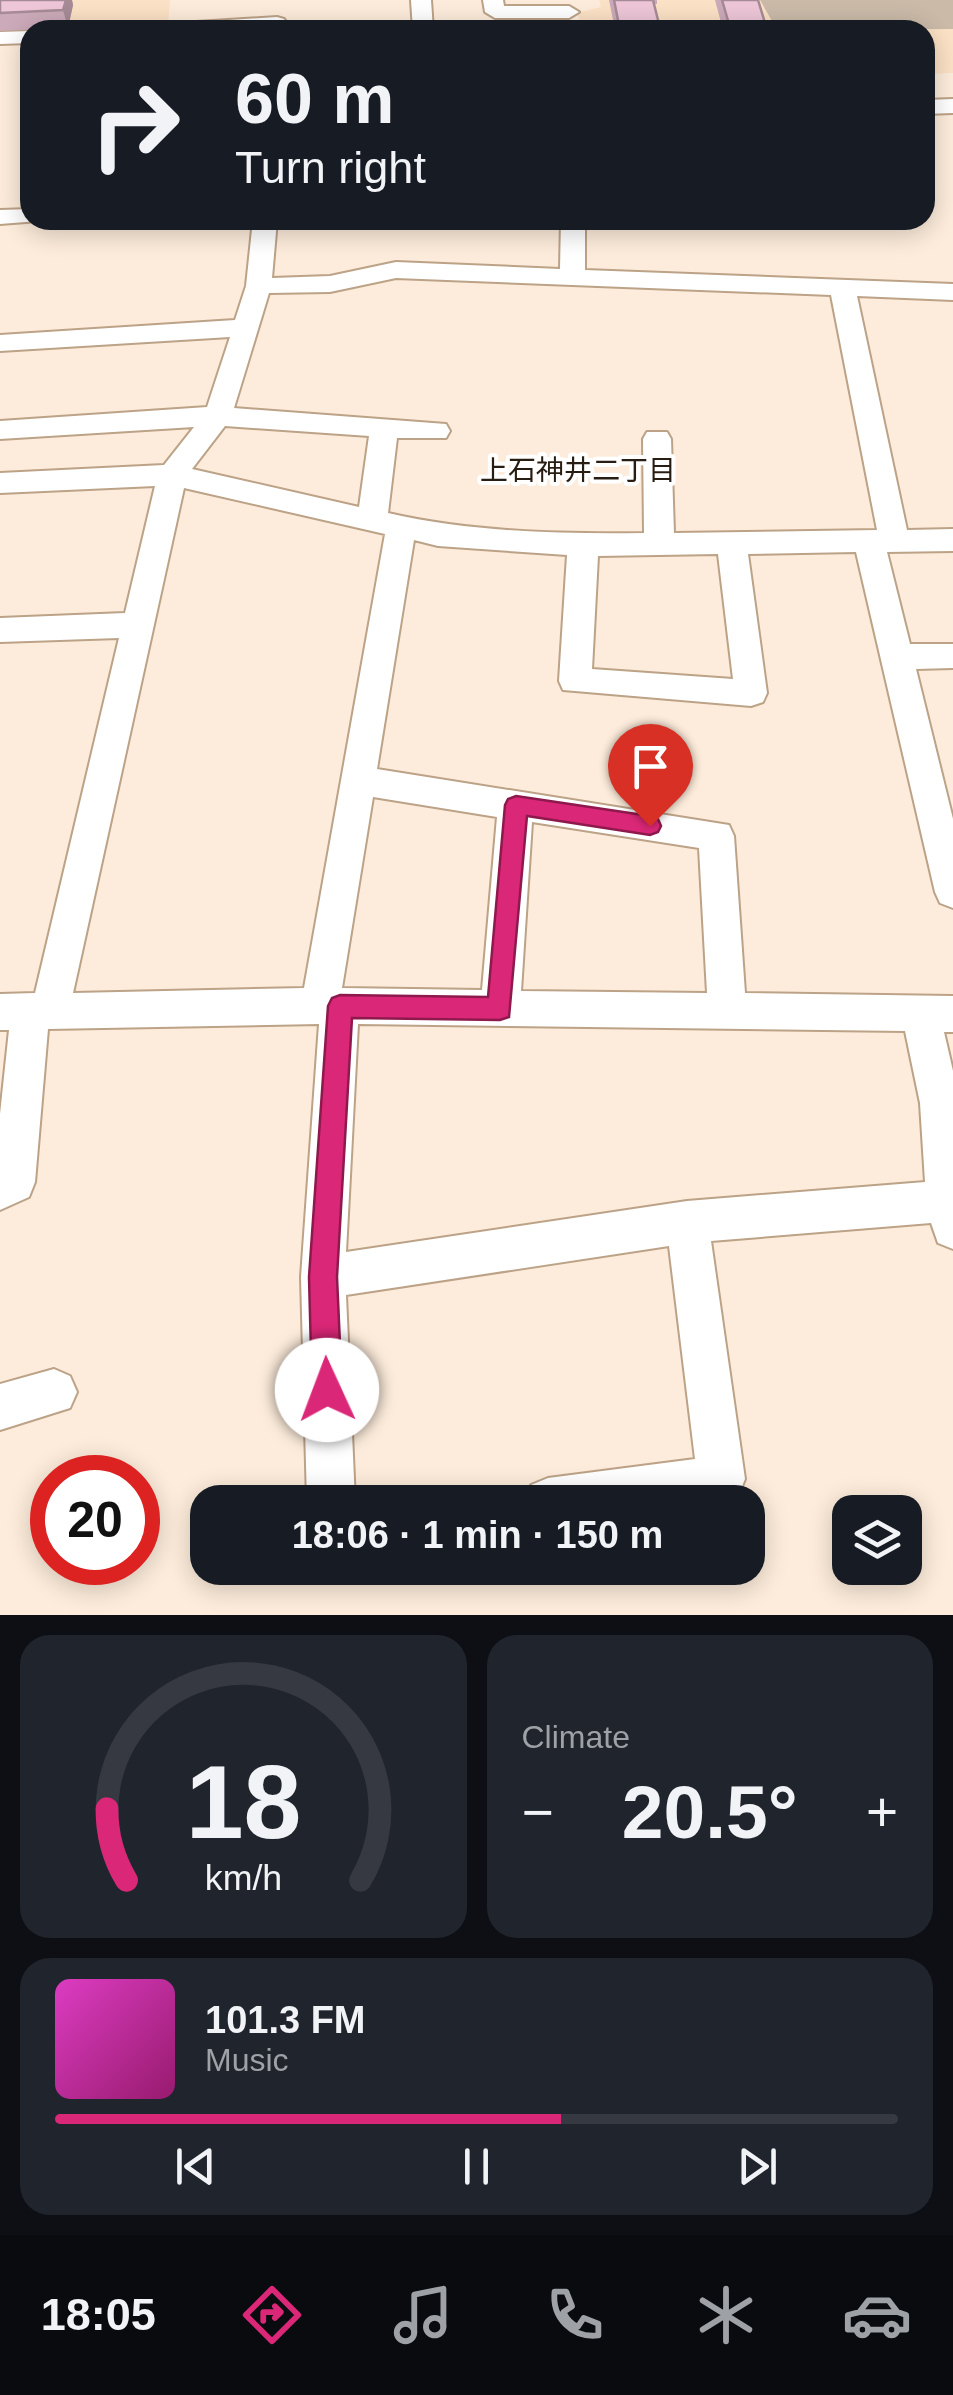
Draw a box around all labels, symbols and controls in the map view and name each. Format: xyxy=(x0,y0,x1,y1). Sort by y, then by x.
icon: right xyxy=(70,60,200,190)
text: 60 m xyxy=(235,60,395,138)
text: Turn right xyxy=(235,142,426,193)
district label: 上石神井二丁目 xyxy=(480,455,676,486)
pin xyxy=(608,724,693,827)
icon: arrive xyxy=(623,739,678,794)
position arrow xyxy=(275,1338,379,1442)
speed limit sign: 20 xyxy=(30,1455,160,1585)
map controls xyxy=(832,1495,922,1585)
button: layers xyxy=(832,1495,922,1585)
text: 18:06 · 1 min · 150 m xyxy=(292,1514,663,1556)
text: Climate xyxy=(522,1719,630,1755)
text: 18 xyxy=(185,1744,301,1860)
text: 20.5° xyxy=(622,1770,798,1854)
text: − xyxy=(522,1781,554,1843)
text: + xyxy=(866,1781,898,1843)
text: km/h xyxy=(205,1858,282,1898)
text: 101.3 FM xyxy=(205,1999,366,2041)
text: Music xyxy=(205,2042,289,2078)
icon: previous xyxy=(168,2139,223,2194)
icon: pause xyxy=(449,2139,504,2194)
icon: next xyxy=(730,2139,785,2194)
icon: directions xyxy=(237,2280,307,2350)
icon: music xyxy=(388,2280,458,2350)
icon: phone xyxy=(540,2280,610,2350)
icon: climate xyxy=(691,2280,761,2350)
icon: car xyxy=(842,2280,912,2350)
text: 18:05 xyxy=(41,2289,156,2340)

